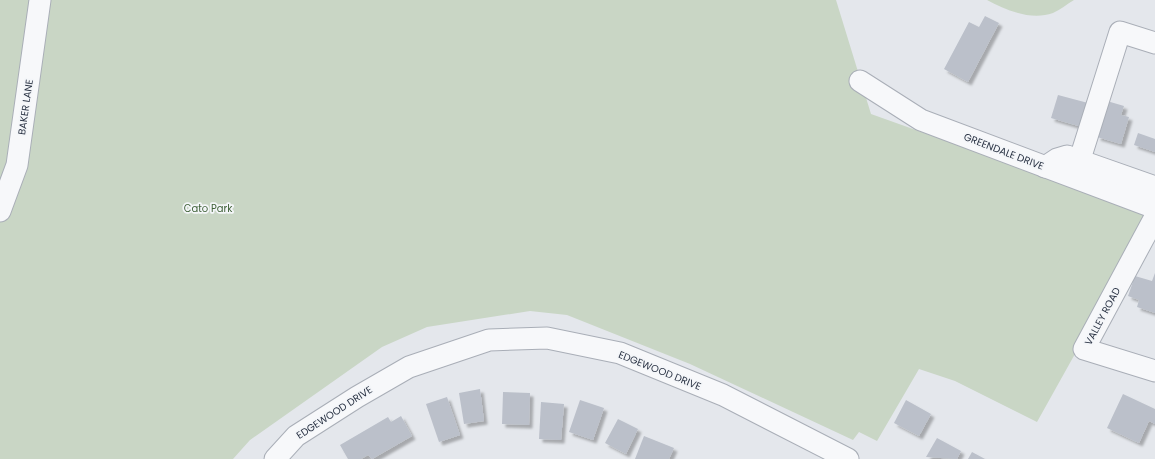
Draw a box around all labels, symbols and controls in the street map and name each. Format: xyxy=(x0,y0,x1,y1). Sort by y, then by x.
street label: BAKER LANE xyxy=(14,78,37,136)
street label: GREENDALE DRIVE xyxy=(962,129,1046,174)
park label: Cato Park xyxy=(184,201,233,216)
street label: VALLEY ROAD xyxy=(1081,285,1124,348)
street label: EDGEWOOD DRIVE xyxy=(616,347,703,394)
street label: EDGEWOOD DRIVE xyxy=(293,382,375,443)

